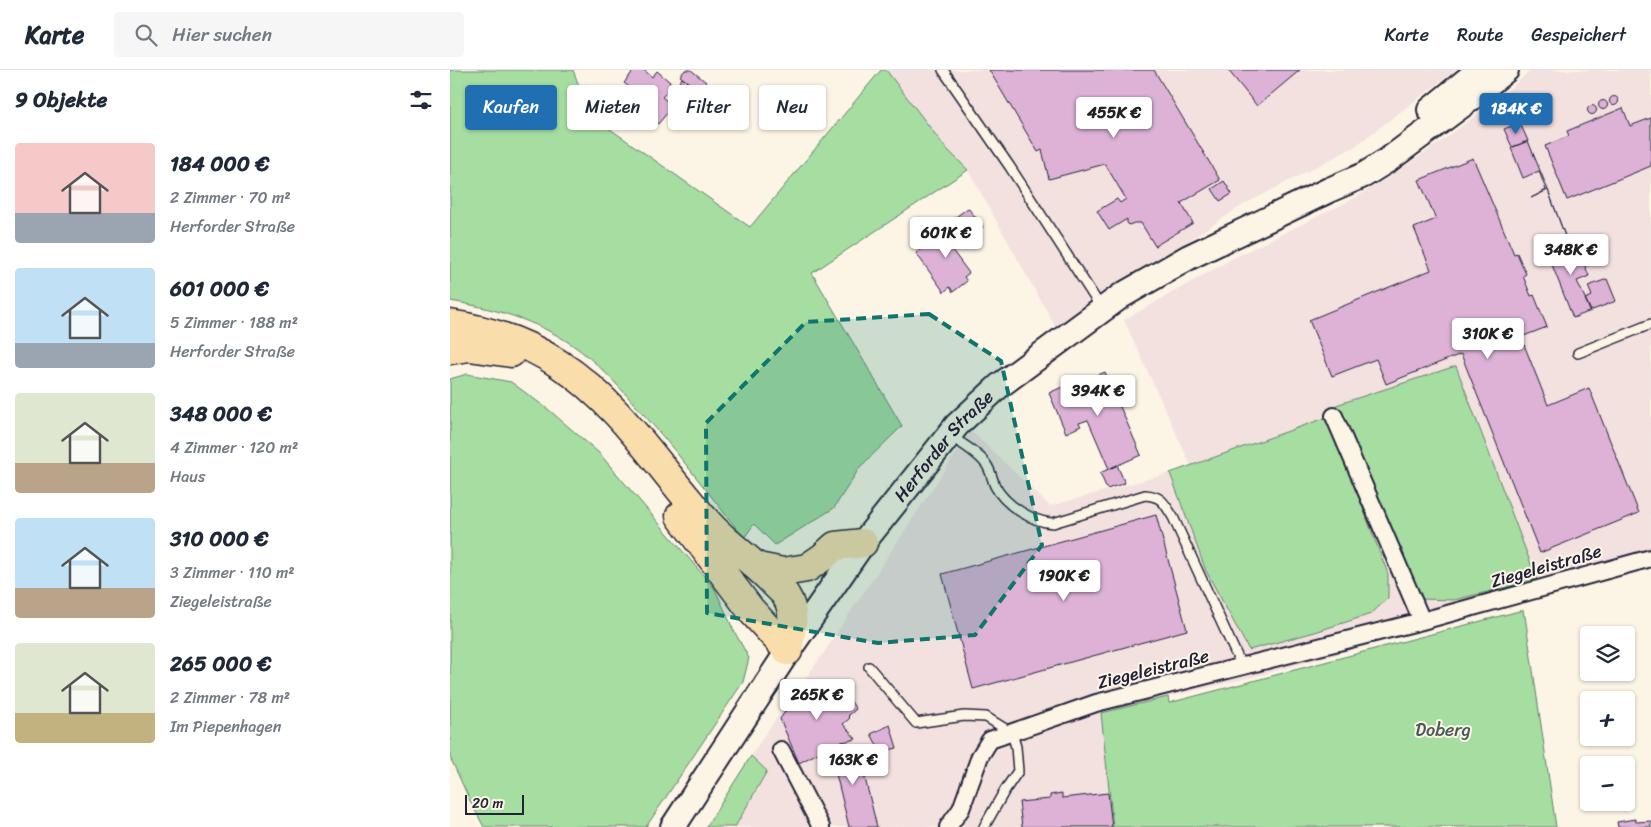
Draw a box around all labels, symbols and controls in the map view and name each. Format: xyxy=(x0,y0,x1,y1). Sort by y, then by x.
search box xyxy=(114,12,464,57)
text: Karte xyxy=(25,14,84,56)
text: Hier suchen xyxy=(172,18,272,51)
text: Karte xyxy=(1384,19,1429,51)
text: Route xyxy=(1457,19,1503,51)
text: Gespeichert xyxy=(1531,19,1626,51)
icon: search xyxy=(132,21,160,49)
text: 9 Objekte xyxy=(15,81,107,119)
chip: Kaufen xyxy=(465,85,557,130)
chip: Mieten xyxy=(567,85,658,130)
chip: Filter xyxy=(668,85,749,130)
chip: Neu xyxy=(759,85,826,130)
icon: filters xyxy=(407,86,435,114)
pin: 184K € xyxy=(1475,92,1557,135)
text: 184K € xyxy=(1490,94,1542,123)
pin: 455K € xyxy=(1073,97,1155,139)
text: 455K € xyxy=(1087,98,1141,127)
text: 184 000 € xyxy=(170,145,269,183)
icon: home xyxy=(55,163,115,223)
text: 2 Zimmer · 70 m² xyxy=(170,183,290,212)
text: Herforder Straße xyxy=(170,212,295,241)
pin: 601K € xyxy=(905,216,987,259)
text: 601K € xyxy=(921,218,971,247)
pin: 348K € xyxy=(1530,234,1612,276)
text: 348K € xyxy=(1545,235,1597,264)
text: 601 000 € xyxy=(170,270,269,308)
icon: home xyxy=(55,288,115,348)
text: 5 Zimmer · 188 m² xyxy=(170,308,298,337)
pin: 310K € xyxy=(1447,318,1529,360)
text: 310K € xyxy=(1463,319,1513,348)
text: Herforder Straße xyxy=(170,337,295,366)
pin: 394K € xyxy=(1057,374,1139,417)
text: 394K € xyxy=(1071,376,1125,405)
street label: Herforder Straße xyxy=(885,382,1001,509)
text: 348 000 € xyxy=(170,395,272,433)
icon: home xyxy=(55,413,115,473)
text: 4 Zimmer · 120 m² xyxy=(170,433,298,462)
text: Haus xyxy=(170,462,205,491)
text: 310 000 € xyxy=(170,520,269,558)
street label: Ziegeleistraße xyxy=(1487,535,1605,597)
icon: home xyxy=(55,538,115,598)
text: 3 Zimmer · 110 m² xyxy=(170,558,295,587)
pin: 190K € xyxy=(1023,560,1105,602)
text: 190K € xyxy=(1038,561,1090,590)
text: Ziegeleistraße xyxy=(170,587,272,616)
map controls xyxy=(1580,626,1635,811)
button: layers xyxy=(1580,626,1635,681)
street label: Ziegeleistraße xyxy=(1094,640,1212,698)
text: 265 000 € xyxy=(170,645,272,683)
icon: home xyxy=(55,663,115,723)
pin: 265K € xyxy=(776,678,858,721)
text: 265K € xyxy=(791,680,843,709)
text: 2 Zimmer · 78 m² xyxy=(170,683,290,712)
button: + xyxy=(1580,691,1635,746)
text: Im Piepenhagen xyxy=(170,712,281,741)
park label: Doberg xyxy=(1415,714,1471,746)
pin: 163K € xyxy=(812,744,894,786)
text: 163K € xyxy=(828,745,878,774)
button: − xyxy=(1580,756,1635,811)
text: 20 m xyxy=(472,791,503,816)
scale bar xyxy=(465,792,524,815)

